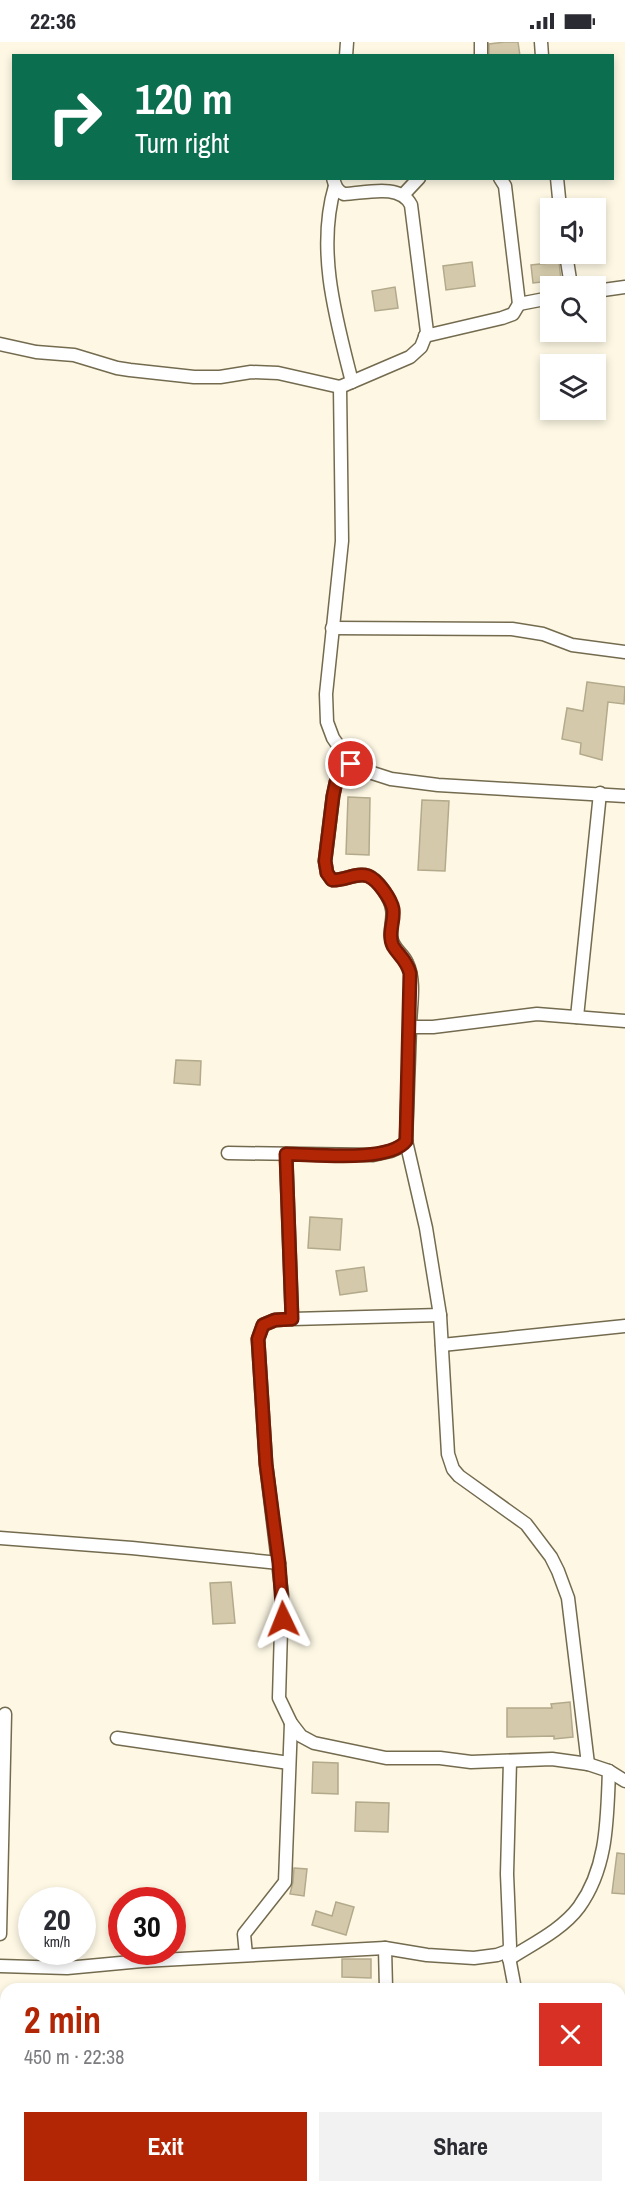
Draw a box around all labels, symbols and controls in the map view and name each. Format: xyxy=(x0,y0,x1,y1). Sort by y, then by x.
text: 22:36 xyxy=(30,6,76,36)
text: 120 m xyxy=(135,71,233,127)
icon: right xyxy=(36,78,114,156)
text: Turn right xyxy=(135,125,229,161)
map controls xyxy=(540,198,606,420)
button: sound xyxy=(540,198,606,264)
button: search xyxy=(540,276,606,342)
button: layers xyxy=(540,354,606,420)
pin xyxy=(325,738,376,789)
icon: arrive xyxy=(334,747,367,780)
position arrow xyxy=(251,1587,315,1651)
speed limit sign: 30 xyxy=(108,1887,186,1965)
text: 20 xyxy=(43,1899,71,1939)
text: km/h xyxy=(44,1931,70,1952)
text: 2 min xyxy=(24,1996,101,2044)
button: close xyxy=(539,2003,602,2066)
text: 450 m · 22:38 xyxy=(24,2043,124,2070)
button: Exit xyxy=(24,2112,307,2181)
button: Share xyxy=(319,2112,602,2181)

